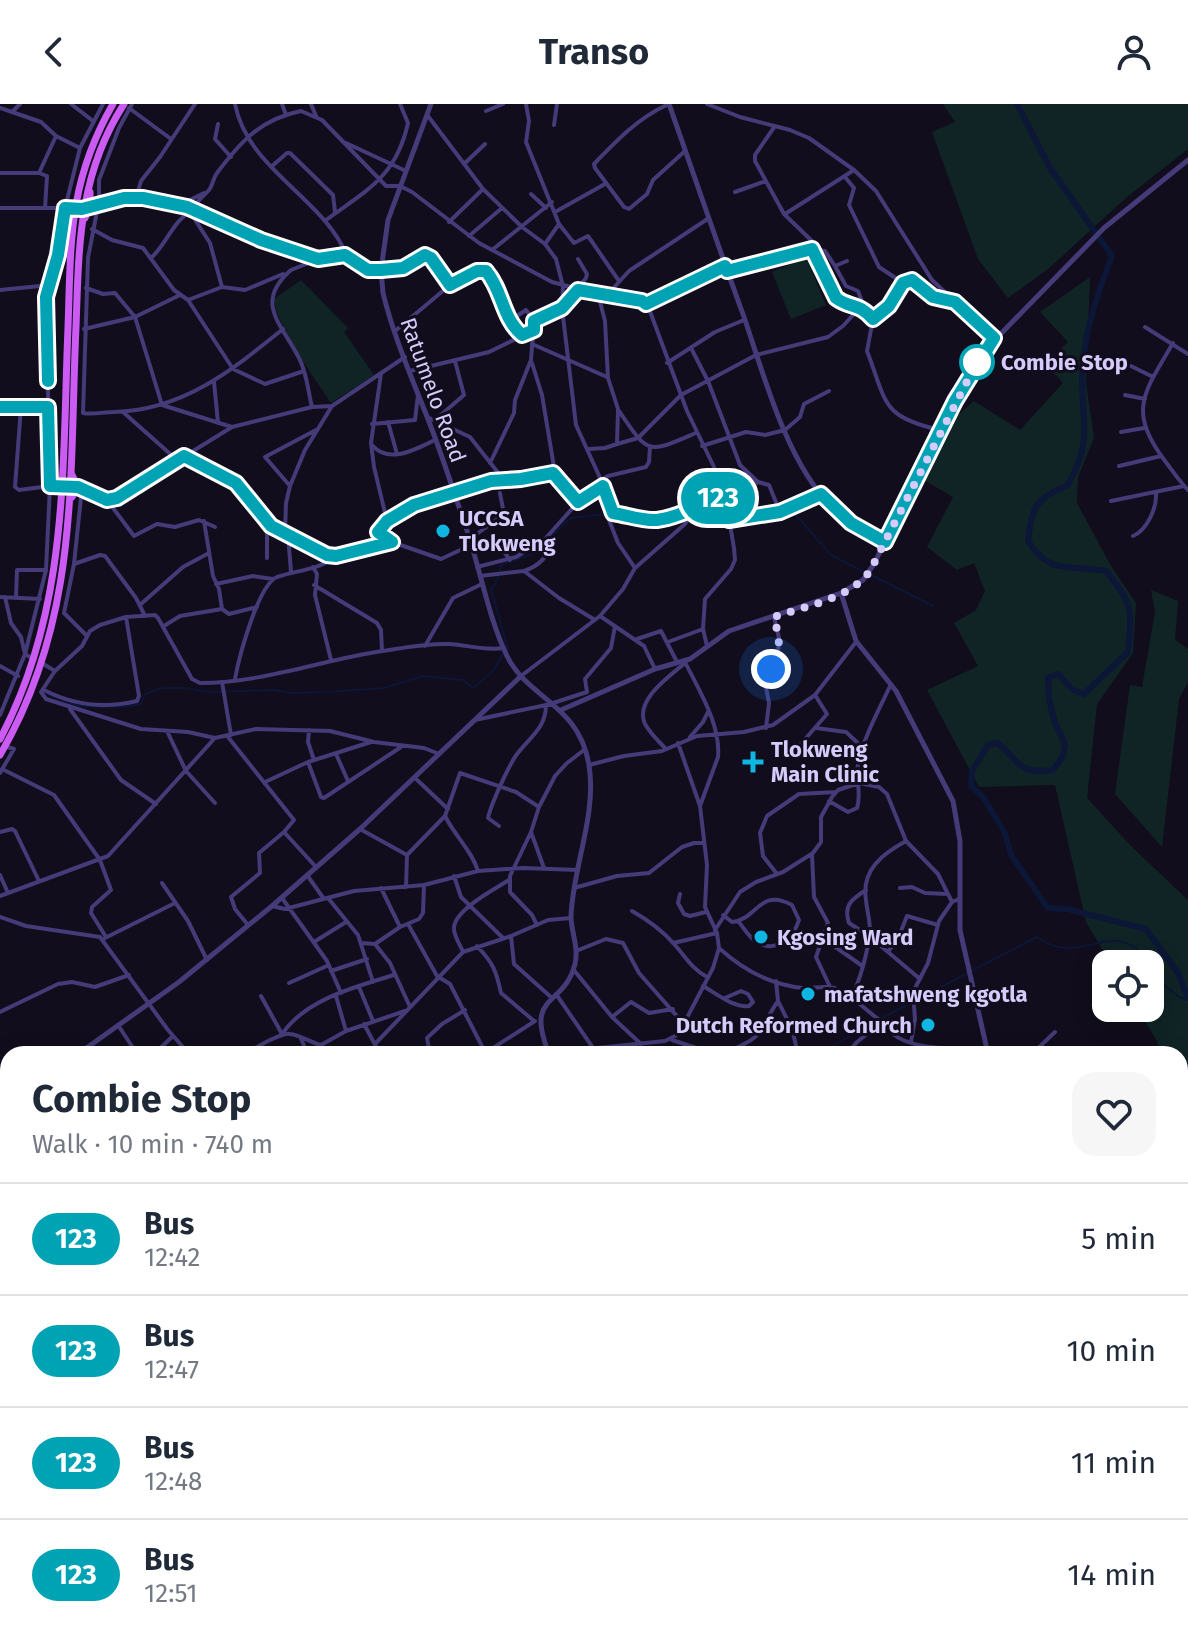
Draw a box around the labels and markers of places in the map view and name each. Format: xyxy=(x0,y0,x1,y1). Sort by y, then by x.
marker: Combie Stop xyxy=(960,345,994,379)
place label: Combie Stop xyxy=(1001,349,1128,376)
place label: UCCSA Tlokweng xyxy=(459,505,556,557)
marker: UCCSA Tlokweng xyxy=(434,522,452,540)
place label: Tlokweng Main Clinic xyxy=(771,736,880,788)
marker: Tlokweng Main Clinic xyxy=(742,751,764,773)
place label: Kgosing Ward xyxy=(777,924,913,951)
marker: Kgosing Ward xyxy=(752,928,770,946)
place label: mafatshweng kgotla xyxy=(824,981,1028,1008)
marker: mafatshweng kgotla xyxy=(799,985,817,1003)
place label: Dutch Reformed Church xyxy=(676,1012,912,1039)
marker: Dutch Reformed Church xyxy=(919,1016,937,1034)

